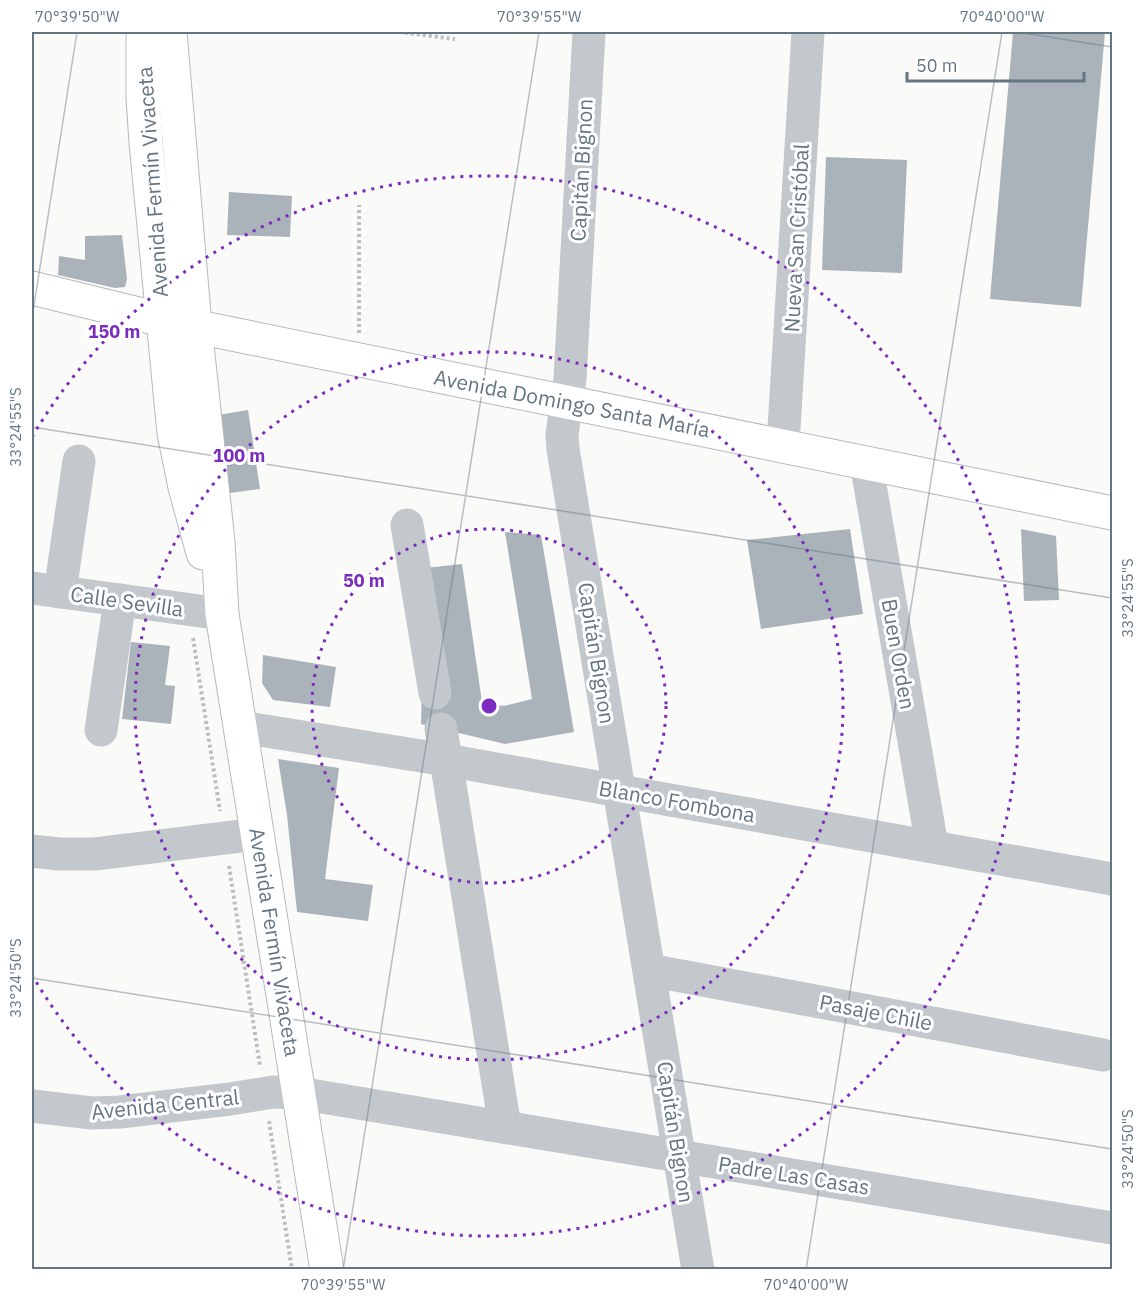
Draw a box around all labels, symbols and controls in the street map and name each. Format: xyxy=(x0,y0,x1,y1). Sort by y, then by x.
text: 70°39'50"W xyxy=(35,7,120,26)
text: 70°39'55"W xyxy=(497,7,582,26)
text: 70°40'00"W xyxy=(960,7,1045,26)
scale bar xyxy=(907,45,1084,83)
text: 50 m xyxy=(916,54,958,77)
street label: Avenida Fermín Vivaceta xyxy=(130,66,174,298)
street label: Capitán Bignon xyxy=(563,98,599,242)
street label: Nueva San Cristóbal xyxy=(777,143,815,333)
text: 150 m xyxy=(88,320,140,343)
street label: Avenida Domingo Santa María xyxy=(432,362,712,444)
text: 33°24'55"S xyxy=(6,387,25,467)
text: 100 m xyxy=(213,444,265,467)
text: 33°24'55"S xyxy=(1118,558,1137,638)
text: 50 m xyxy=(343,569,385,592)
street label: Calle Sevilla xyxy=(69,579,185,623)
street label: Capitán Bignon xyxy=(572,580,622,726)
street label: Buen Orden xyxy=(875,596,923,712)
centre of rings xyxy=(479,696,499,716)
street label: Blanco Fombona xyxy=(597,773,757,829)
street label: Avenida Fermín Vivaceta xyxy=(243,826,307,1058)
text: 33°24'50"S xyxy=(6,938,25,1018)
street label: Pasaje Chile xyxy=(817,987,935,1037)
street label: Capitán Bignon xyxy=(651,1059,701,1205)
street label: Avenida Central xyxy=(90,1082,241,1126)
text: 33°24'50"S xyxy=(1118,1109,1137,1189)
street label: Padre Las Casas xyxy=(716,1149,872,1201)
text: 70°39'55"W xyxy=(301,1275,386,1294)
text: 70°40'00"W xyxy=(764,1275,849,1294)

